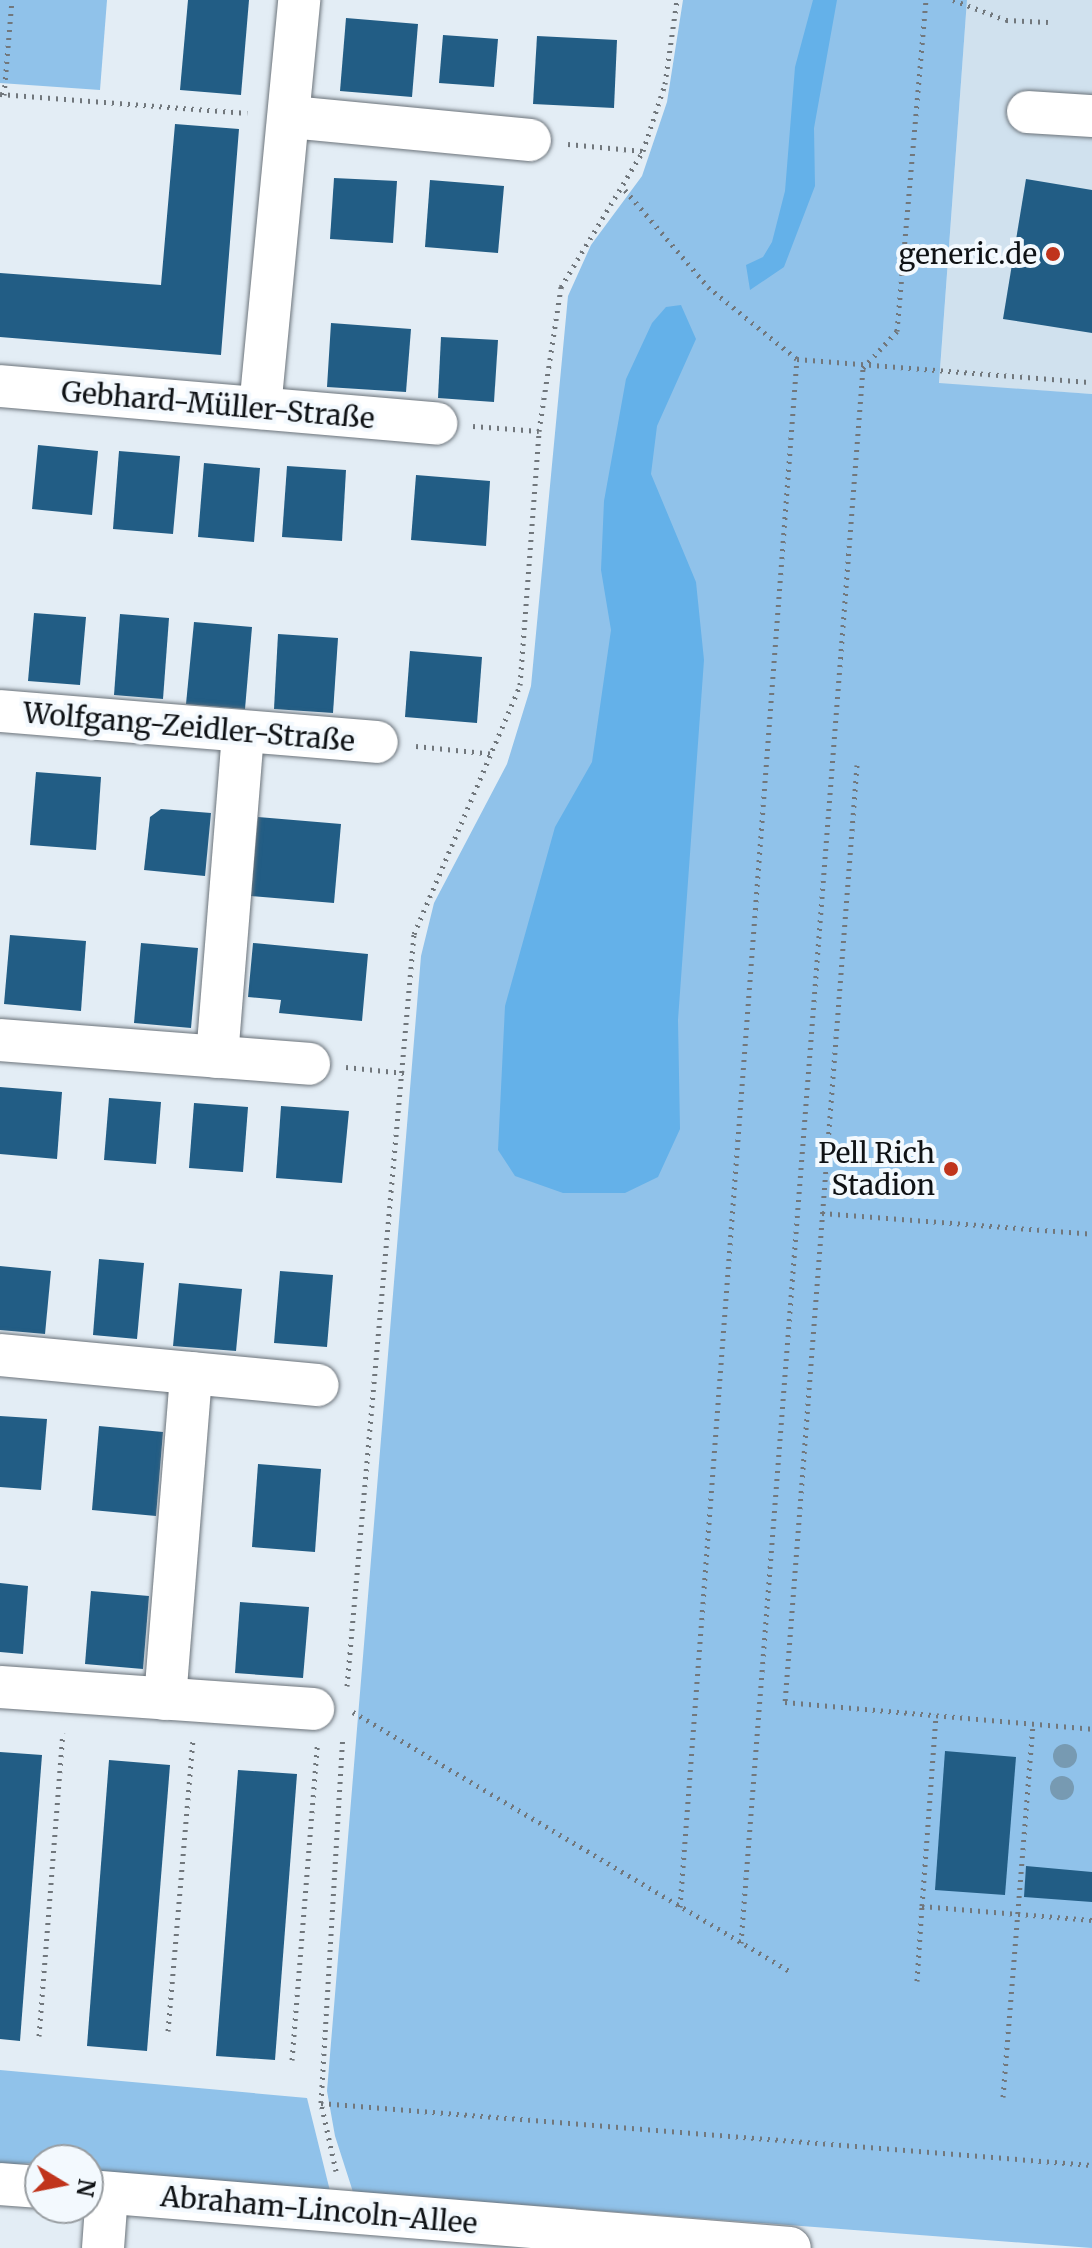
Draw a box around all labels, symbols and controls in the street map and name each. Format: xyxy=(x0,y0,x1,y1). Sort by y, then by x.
place label: generic.de xyxy=(899,237,1037,271)
marker: generic.de xyxy=(1044,245,1062,263)
street label: Gebhard-Müller-Straße xyxy=(60,375,376,435)
street label: Wolfgang-Zeidler-Straße xyxy=(22,696,356,758)
place label: Pell Rich Stadion xyxy=(818,1136,935,1202)
marker: Pell Rich Stadion xyxy=(942,1160,960,1178)
north arrow xyxy=(24,2144,104,2224)
text: N xyxy=(70,2177,101,2199)
street label: Abraham-Lincoln-Allee xyxy=(159,2179,479,2241)

